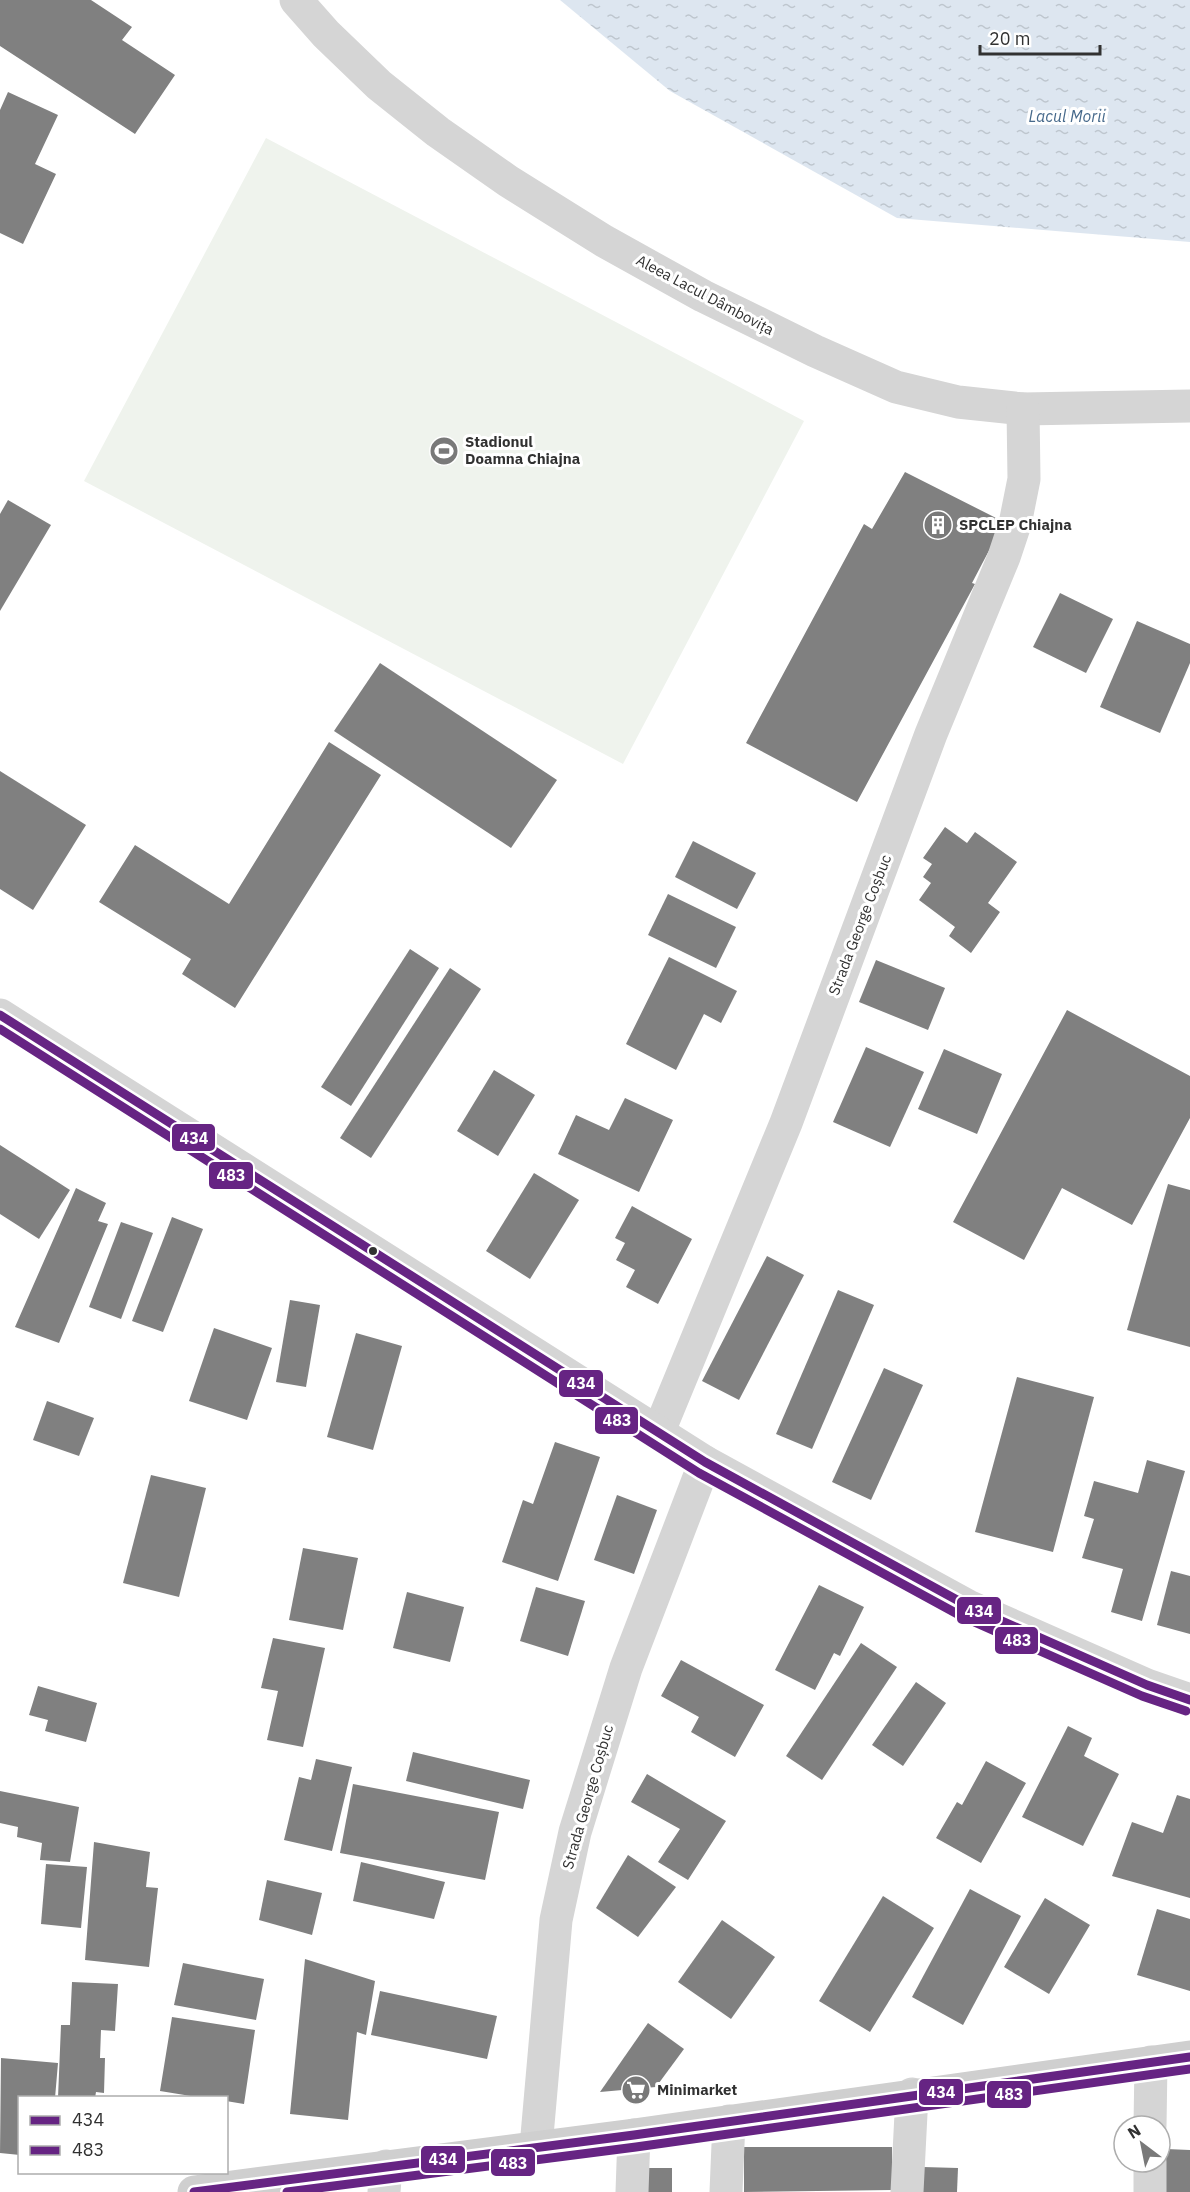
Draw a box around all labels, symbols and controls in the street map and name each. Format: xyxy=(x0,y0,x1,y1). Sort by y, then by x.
scale bar xyxy=(980,18,1100,56)
text: 20 m xyxy=(989,27,1031,50)
water label: Lacul Morii xyxy=(1028,106,1106,126)
street label: Aleea Lacul Dâmbovița xyxy=(633,250,777,339)
place label: Stadionul Doamna Chiajna xyxy=(465,432,581,468)
sports icon: Stadionul Doamna Chiajna xyxy=(428,435,460,467)
building icon: SPCLEP Chiajna xyxy=(922,509,954,541)
place label: SPCLEP Chiajna xyxy=(959,515,1072,534)
street label: Strada George Coșbuc xyxy=(824,851,895,998)
line badge: 434 xyxy=(171,1123,216,1152)
text: 434 xyxy=(180,1128,209,1148)
line badge: 483 xyxy=(208,1161,254,1190)
text: 483 xyxy=(217,1165,245,1185)
unlabelled marker xyxy=(367,1245,379,1257)
line badge: 434 xyxy=(558,1369,604,1398)
text: 434 xyxy=(567,1373,596,1393)
line badge: 483 xyxy=(594,1406,639,1435)
text: 483 xyxy=(603,1410,631,1430)
line badge: 434 xyxy=(956,1596,1002,1625)
text: 434 xyxy=(965,1601,994,1621)
line badge: 483 xyxy=(994,1626,1039,1655)
text: 483 xyxy=(1003,1630,1031,1650)
street label: Strada George Coșbuc xyxy=(558,1722,617,1871)
supermarket icon: Minimarket xyxy=(620,2074,652,2106)
line badge: 434 xyxy=(918,2078,964,2106)
place label: Minimarket xyxy=(657,2080,737,2099)
line badge: 483 xyxy=(986,2080,1032,2109)
text: 434 xyxy=(927,2082,956,2102)
text: 483 xyxy=(995,2084,1023,2104)
legend xyxy=(18,2096,228,2174)
text: 434 xyxy=(72,2108,105,2131)
north arrow xyxy=(1112,2114,1172,2174)
text: N xyxy=(1124,2120,1144,2143)
text: 483 xyxy=(72,2138,104,2161)
line badge: 434 xyxy=(420,2145,466,2174)
line badge: 483 xyxy=(490,2148,536,2177)
text: 434 xyxy=(429,2149,458,2169)
text: 483 xyxy=(499,2153,527,2173)

